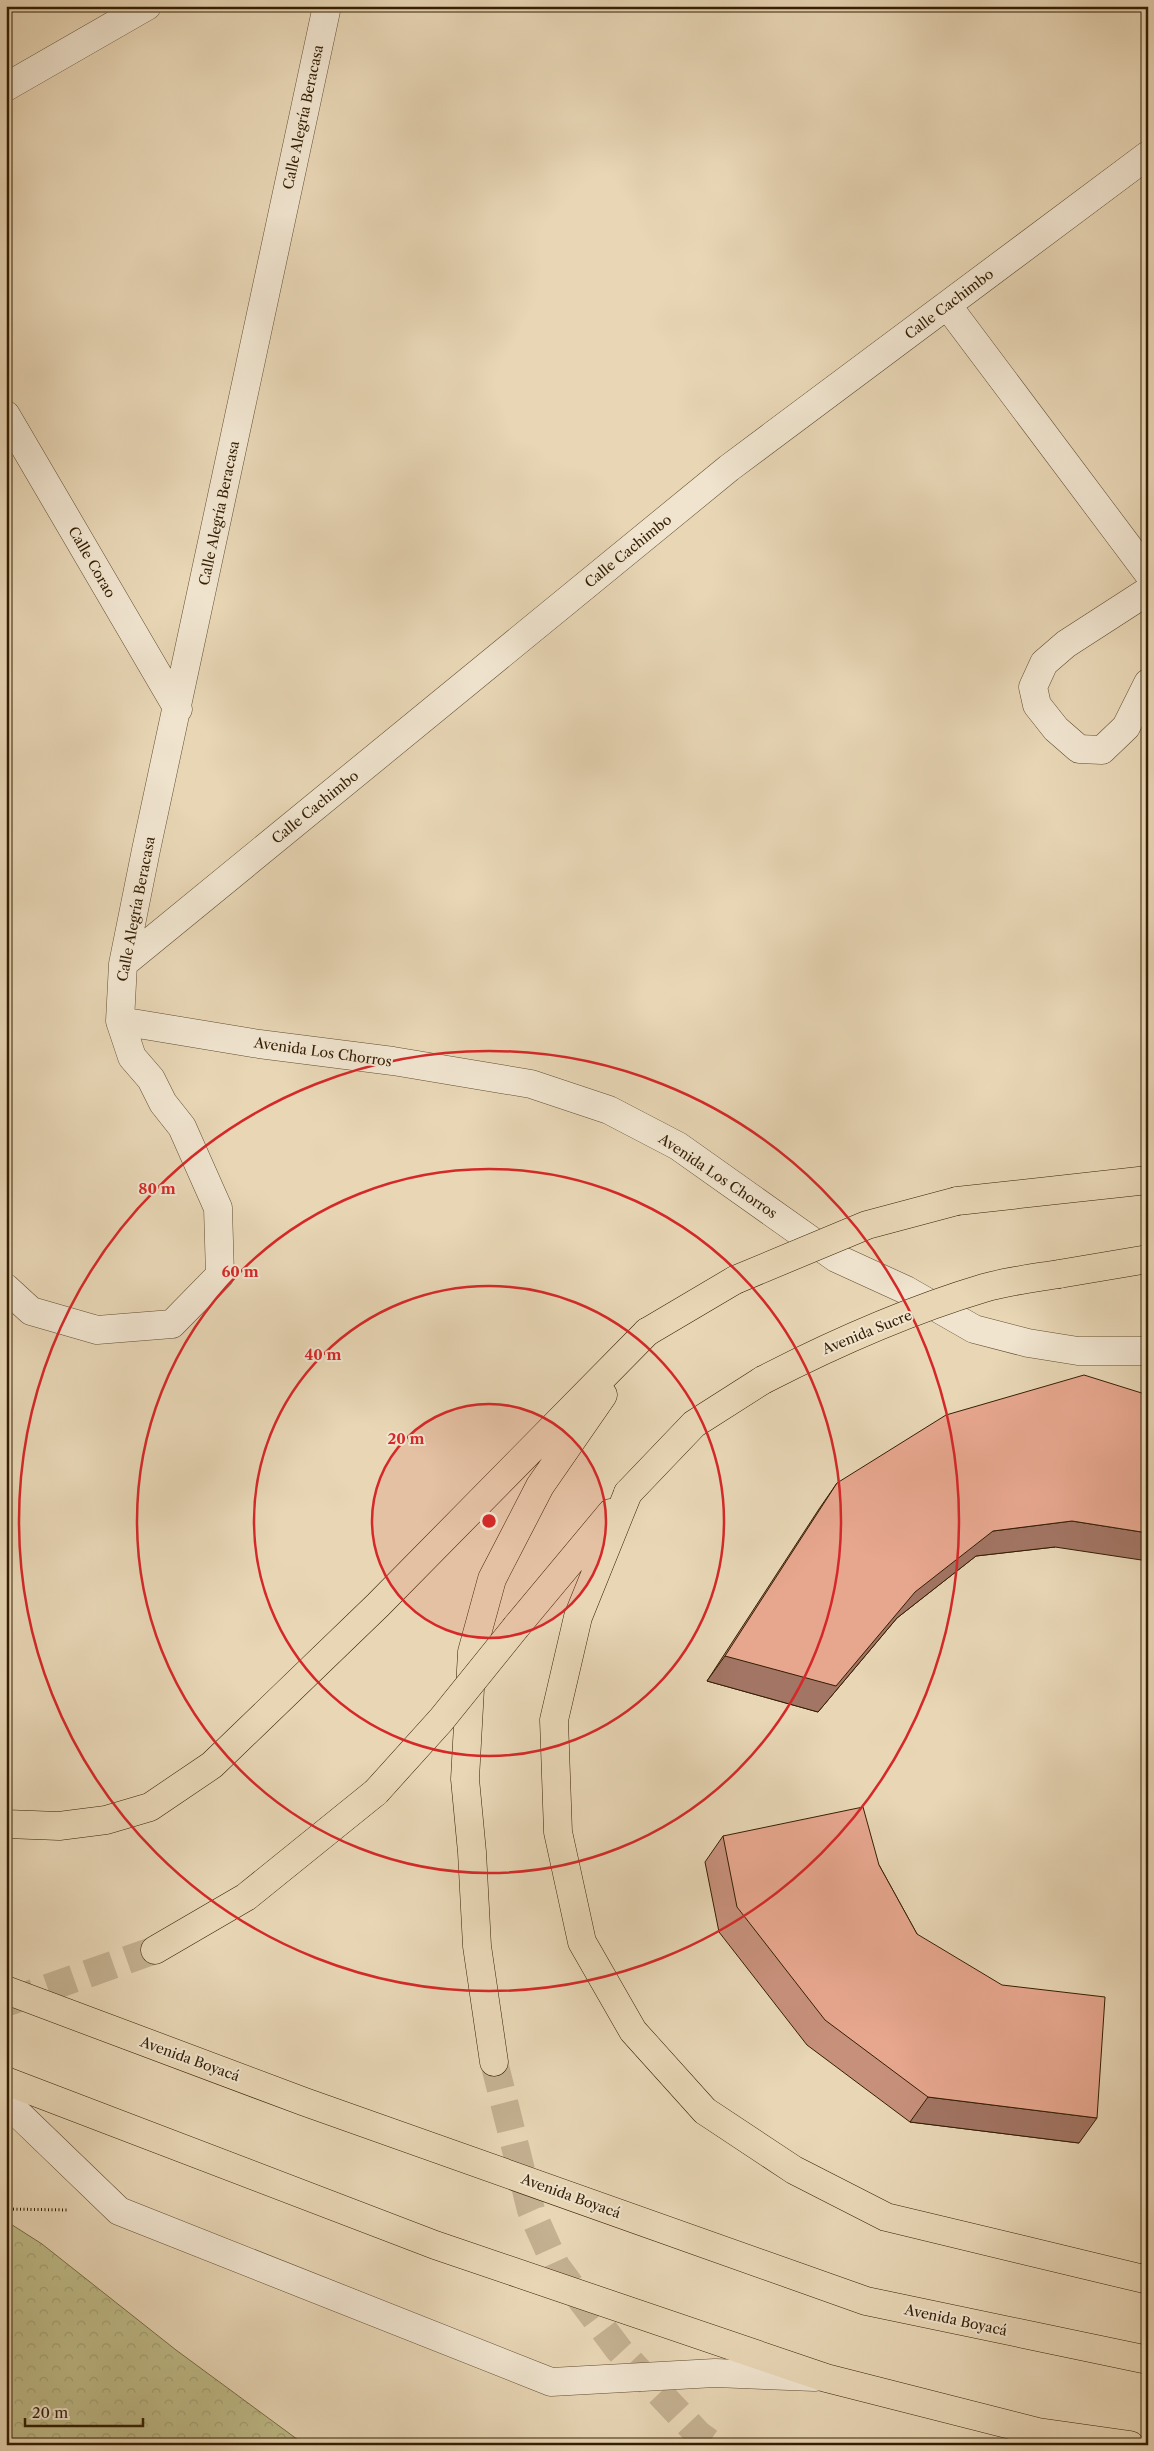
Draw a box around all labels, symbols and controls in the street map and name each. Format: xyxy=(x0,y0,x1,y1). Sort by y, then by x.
street label: Calle Alegría Beracasa xyxy=(279,42,327,191)
street label: Calle Cachimbo xyxy=(901,265,997,343)
street label: Calle Alegría Beracasa xyxy=(195,438,243,587)
street label: Calle Cachimbo xyxy=(581,510,675,592)
street label: Calle Corao xyxy=(64,523,120,601)
street label: Calle Cachimbo xyxy=(268,766,362,848)
street label: Calle Alegría Beracasa xyxy=(113,834,159,983)
street label: Avenida Los Chorros xyxy=(252,1033,393,1071)
street label: Avenida Los Chorros xyxy=(654,1129,781,1222)
text: 80 m xyxy=(138,1179,176,1198)
text: 60 m xyxy=(221,1262,259,1281)
street label: Avenida Sucre xyxy=(819,1306,915,1359)
text: 40 m xyxy=(304,1345,342,1364)
text: 20 m xyxy=(387,1429,425,1448)
centre of rings xyxy=(480,1512,498,1530)
street label: Avenida Boyacá xyxy=(137,2032,243,2086)
street label: Avenida Boyacá xyxy=(518,2169,624,2223)
street label: Avenida Boyacá xyxy=(902,2300,1010,2340)
scale bar xyxy=(25,2396,142,2428)
text: 20 m xyxy=(32,2403,68,2422)

